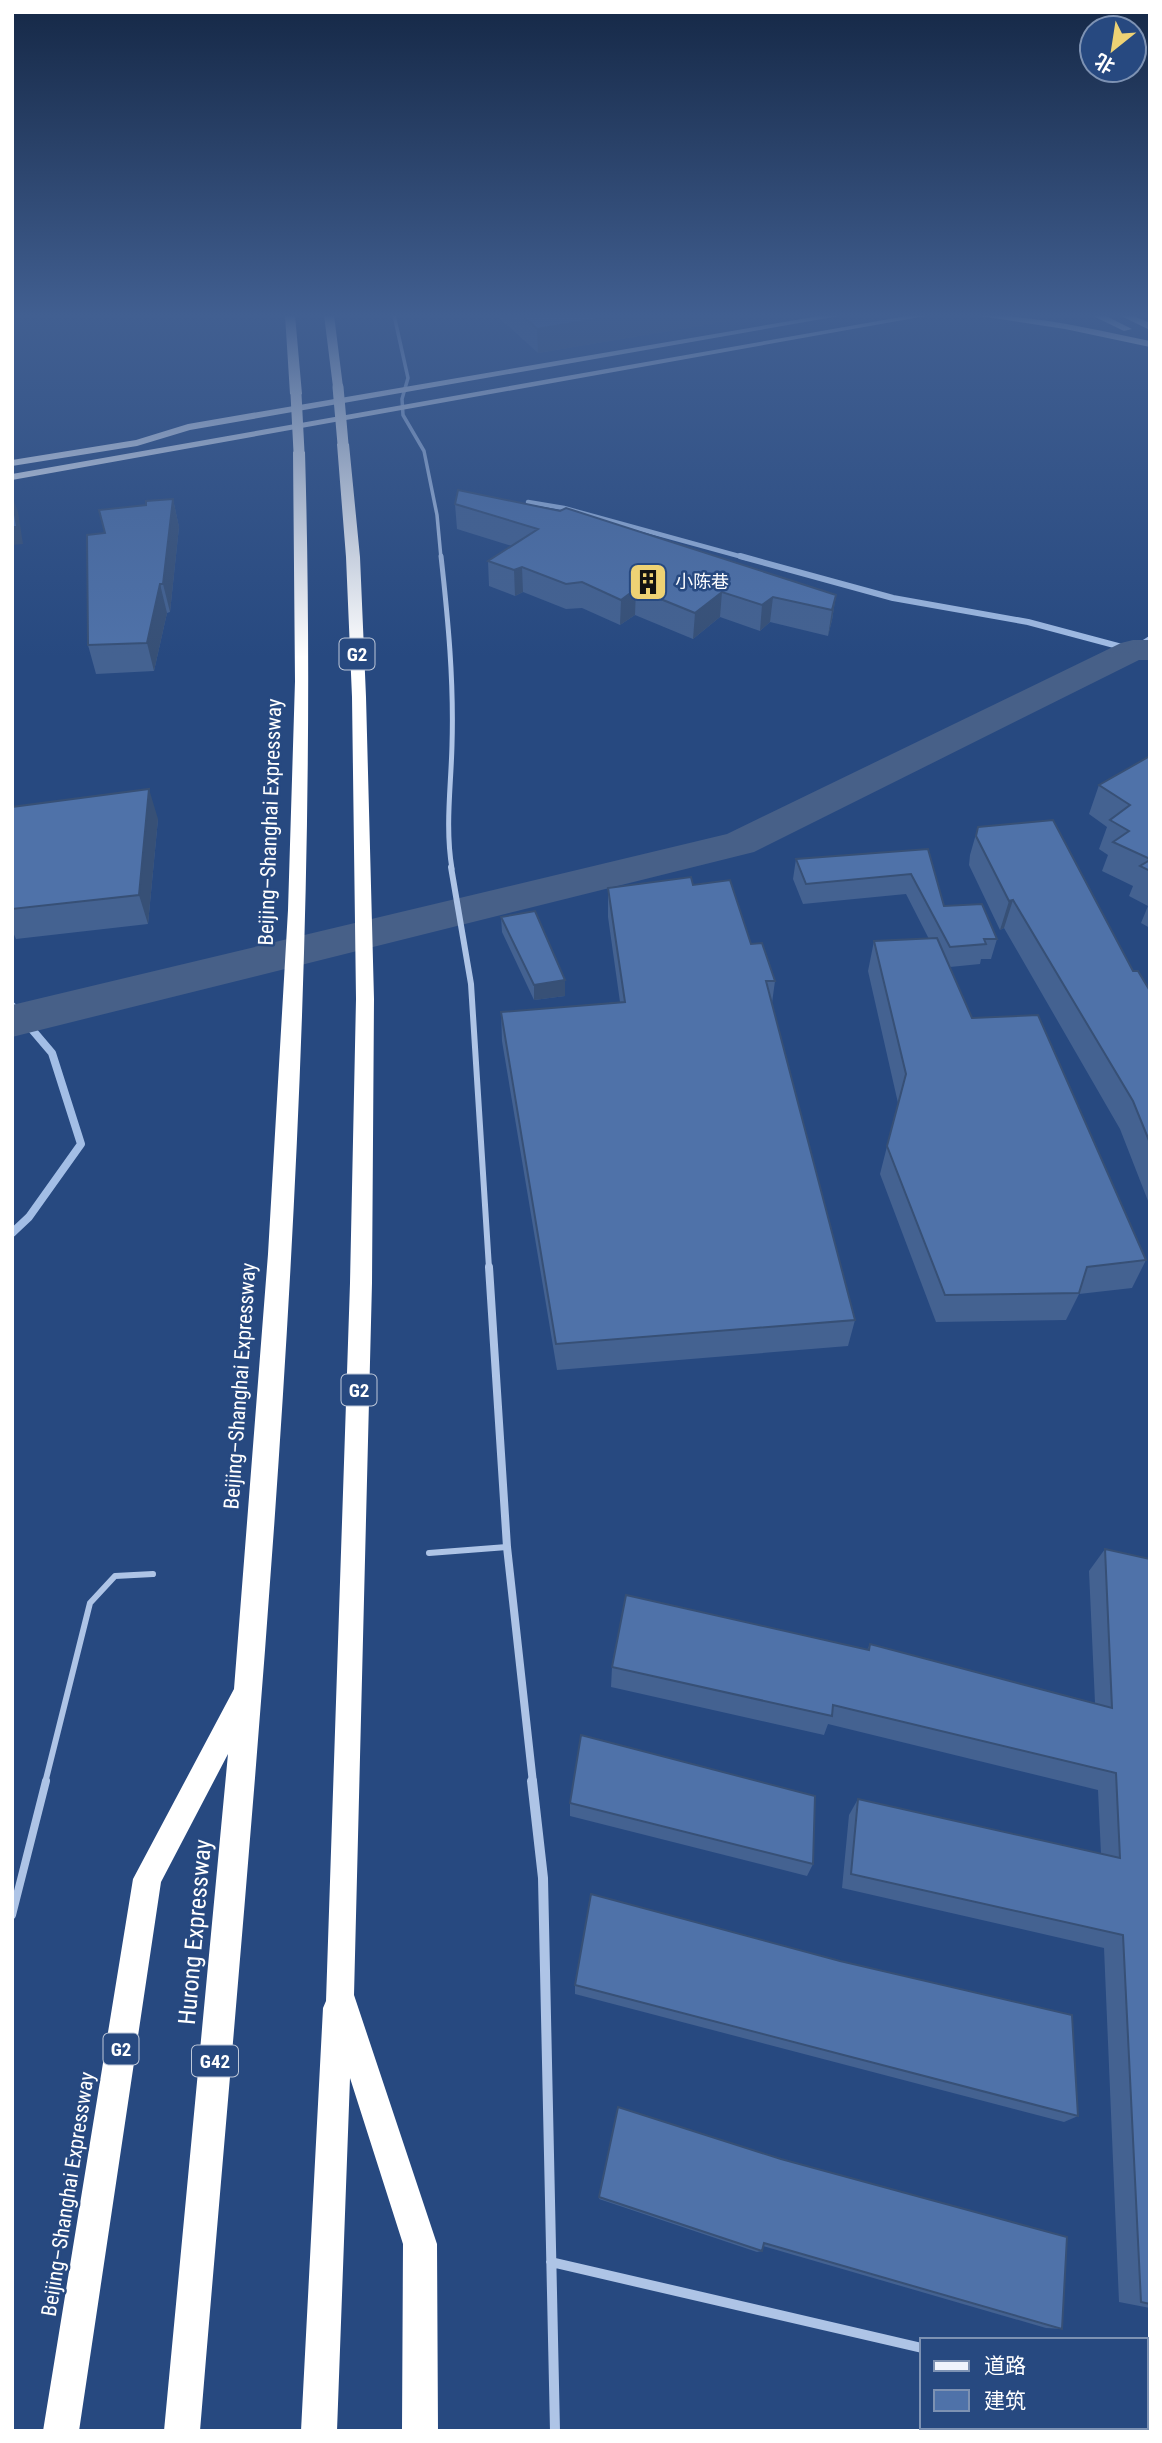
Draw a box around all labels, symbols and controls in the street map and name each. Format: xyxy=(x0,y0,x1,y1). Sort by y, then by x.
north arrow xyxy=(1078,14,1148,84)
text: 北 xyxy=(1091,49,1119,78)
building icon: 小陈巷 xyxy=(627,561,669,603)
place label: 小陈巷 xyxy=(675,571,729,592)
road number: G2 xyxy=(340,638,374,670)
street label: Beijing–Shanghai Expressway xyxy=(254,698,286,946)
street label: Beijing–Shanghai Expressway xyxy=(219,1262,261,1510)
road number: G2 xyxy=(342,1374,376,1406)
street label: Hurong Expressway xyxy=(173,1838,217,2026)
road number: G2 xyxy=(104,2034,138,2064)
road number: G42 xyxy=(192,2046,238,2076)
street label: Beijing–Shanghai Expressway xyxy=(37,2070,99,2318)
legend xyxy=(920,2338,1148,2429)
text: 道路 xyxy=(984,2354,1026,2378)
text: 建筑 xyxy=(984,2389,1026,2413)

